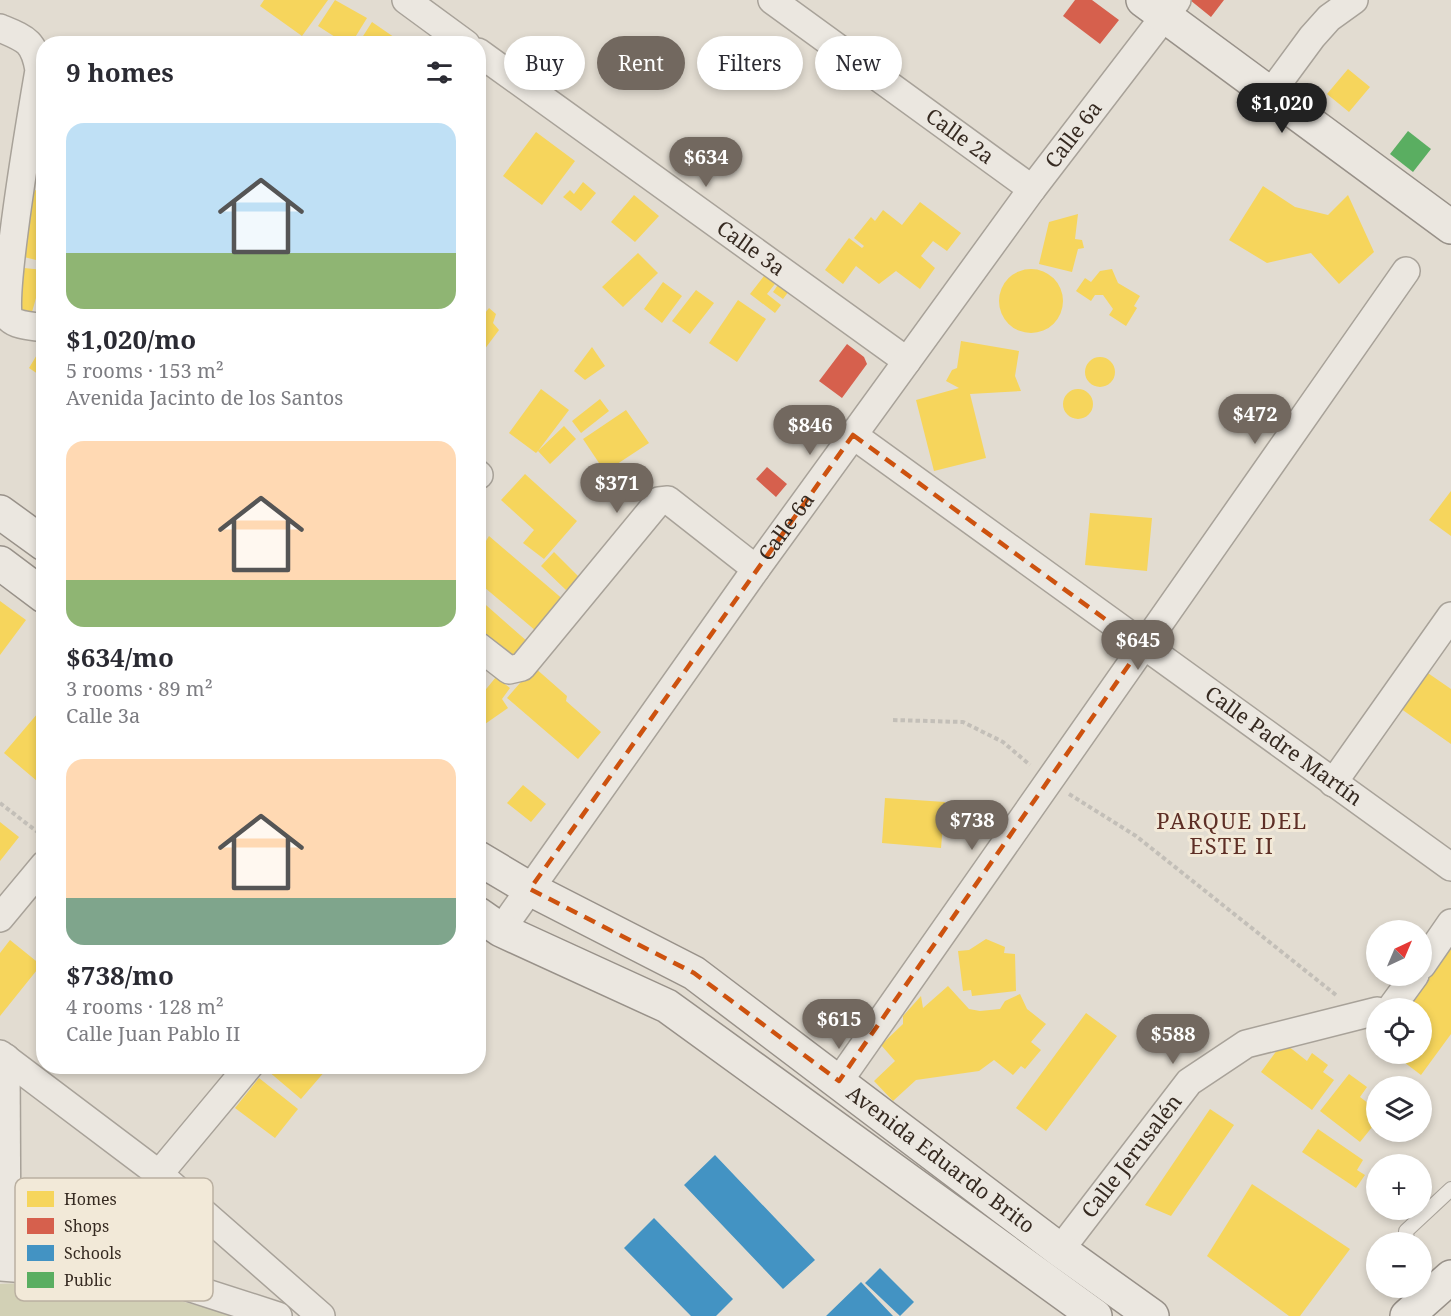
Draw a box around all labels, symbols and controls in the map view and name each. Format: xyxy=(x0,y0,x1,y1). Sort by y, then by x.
chip: Buy xyxy=(504,36,585,90)
chip: Rent xyxy=(597,36,685,90)
chip: Filters xyxy=(697,36,803,90)
chip: New xyxy=(815,36,902,90)
text: 9 homes xyxy=(66,54,174,90)
icon: filters xyxy=(423,56,456,89)
pin: $1,020 xyxy=(1233,83,1331,134)
text: $1,020 xyxy=(1251,89,1313,116)
street label: Calle 6a xyxy=(1038,95,1108,174)
street label: Calle 2a xyxy=(920,101,1000,170)
pin: $634 xyxy=(670,137,742,188)
text: $634 xyxy=(683,143,729,170)
icon: home xyxy=(207,162,315,270)
street label: Calle 3a xyxy=(711,213,791,282)
text: $1,020/mo xyxy=(66,321,196,357)
text: 5 rooms · 153 m² xyxy=(66,357,224,384)
text: Avenida Jacinto de los Santos xyxy=(66,384,343,411)
pin: $472 xyxy=(1219,394,1291,445)
text: $472 xyxy=(1232,400,1278,427)
pin: $846 xyxy=(774,405,846,456)
text: $846 xyxy=(787,411,833,438)
pin: $371 xyxy=(581,463,653,514)
text: $371 xyxy=(594,469,640,496)
icon: home xyxy=(207,480,315,588)
street label: Calle 6a xyxy=(751,487,820,566)
pin: $645 xyxy=(1102,620,1174,671)
text: $645 xyxy=(1115,626,1161,653)
text: $634/mo xyxy=(66,639,174,675)
text: 3 rooms · 89 m² xyxy=(66,675,213,702)
street label: Calle Padre Martín xyxy=(1200,679,1368,811)
text: Calle 3a xyxy=(66,702,140,729)
icon: home xyxy=(207,798,315,906)
pin: $738 xyxy=(936,800,1008,851)
district label: PARQUE DEL ESTE II xyxy=(1156,805,1308,860)
text: $738 xyxy=(949,806,995,833)
north arrow xyxy=(1366,920,1432,986)
map controls xyxy=(1366,920,1432,1298)
text: $738/mo xyxy=(66,957,174,993)
text: 4 rooms · 128 m² xyxy=(66,993,224,1020)
button: locate xyxy=(1366,998,1432,1064)
pin: $615 xyxy=(803,999,875,1050)
text: $615 xyxy=(816,1005,862,1032)
pin: $588 xyxy=(1137,1014,1209,1065)
text: Calle Juan Pablo II xyxy=(66,1020,240,1047)
text: $588 xyxy=(1150,1020,1196,1047)
button: layers xyxy=(1366,1076,1432,1142)
street label: Avenida Eduardo Brito xyxy=(841,1079,1041,1239)
street label: Calle Jerusalén xyxy=(1075,1088,1188,1223)
button: + xyxy=(1366,1154,1432,1220)
legend xyxy=(15,1178,213,1301)
text: Homes xyxy=(64,1188,117,1210)
text: Shops xyxy=(64,1215,109,1237)
button: − xyxy=(1366,1232,1432,1298)
text: Schools xyxy=(64,1242,121,1264)
text: Public xyxy=(64,1269,112,1291)

